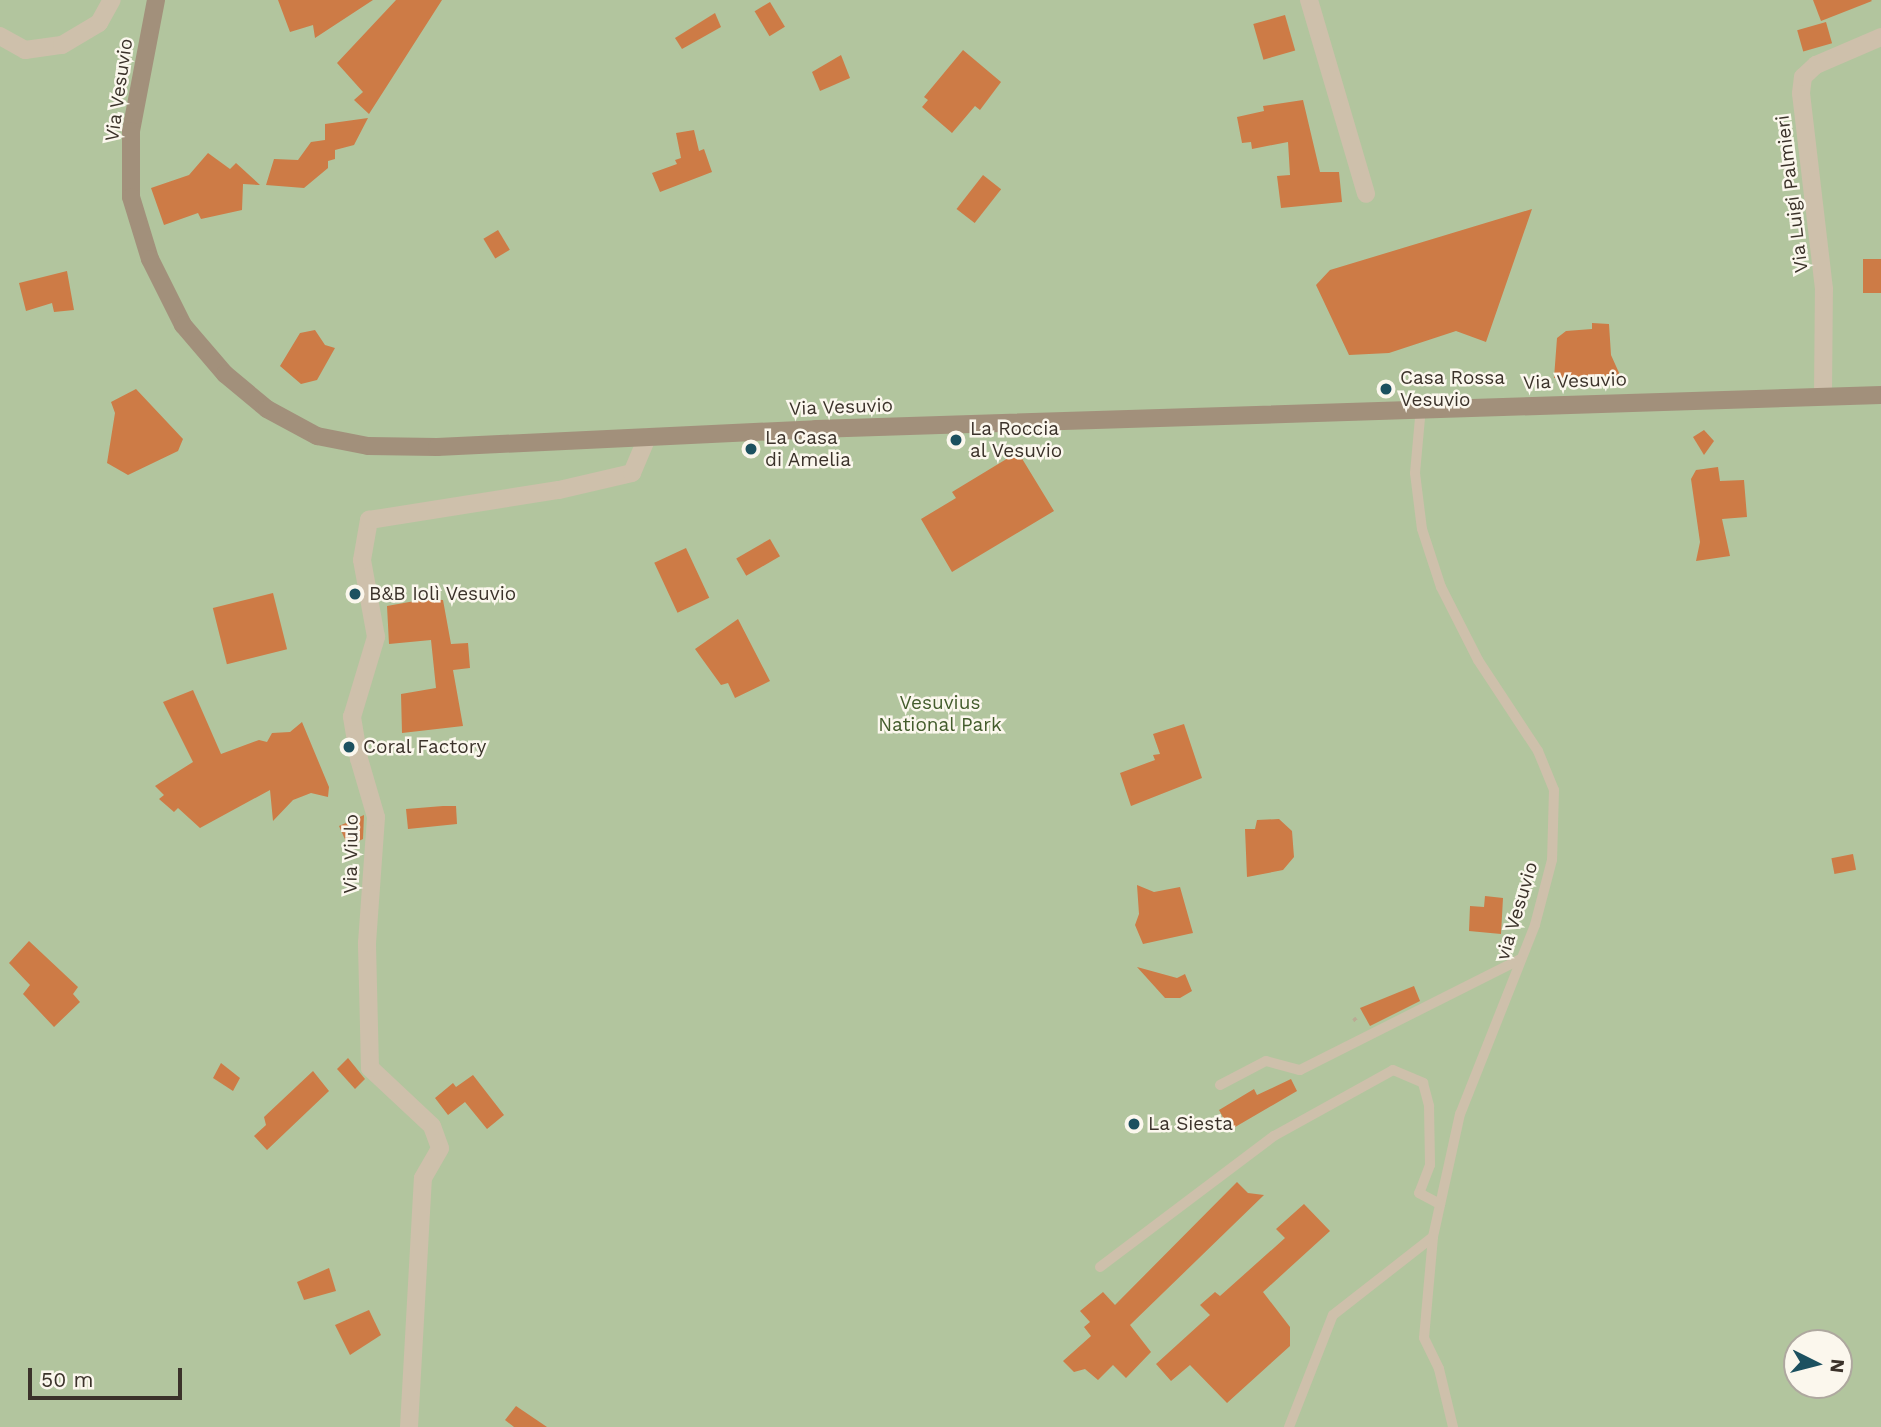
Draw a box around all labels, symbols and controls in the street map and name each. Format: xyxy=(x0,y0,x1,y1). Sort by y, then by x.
street label: Via Vesuvio xyxy=(100,36,138,144)
street label: Via Luigi Palmieri xyxy=(1771,114,1813,274)
place label: Casa Rossa Vesuvio xyxy=(1400,367,1506,411)
street label: Via Vesuvio xyxy=(1522,368,1628,394)
marker: Casa Rossa Vesuvio xyxy=(1378,381,1394,397)
street label: Via Vesuvio xyxy=(788,394,894,420)
place label: La Roccia al Vesuvio xyxy=(970,418,1064,462)
place label: La Casa di Amelia xyxy=(765,427,852,471)
marker: La Roccia al Vesuvio xyxy=(948,432,964,448)
marker: La Casa di Amelia xyxy=(743,441,759,457)
place label: B&B Iolì Vesuvio xyxy=(369,583,517,605)
marker: B&B Iolì Vesuvio xyxy=(347,586,363,602)
park label: Vesuvius National Park xyxy=(878,692,1002,736)
place label: Coral Factory xyxy=(363,736,487,758)
marker: Coral Factory xyxy=(341,739,357,755)
street label: Via Viulo xyxy=(339,813,363,895)
street label: via Vesuvio xyxy=(1491,859,1543,963)
place label: La Siesta xyxy=(1148,1113,1233,1135)
marker: La Siesta xyxy=(1126,1116,1142,1132)
north arrow xyxy=(1783,1329,1853,1399)
scale bar xyxy=(32,1354,186,1398)
text: N xyxy=(1825,1358,1850,1374)
text: 50 m xyxy=(41,1367,93,1392)

